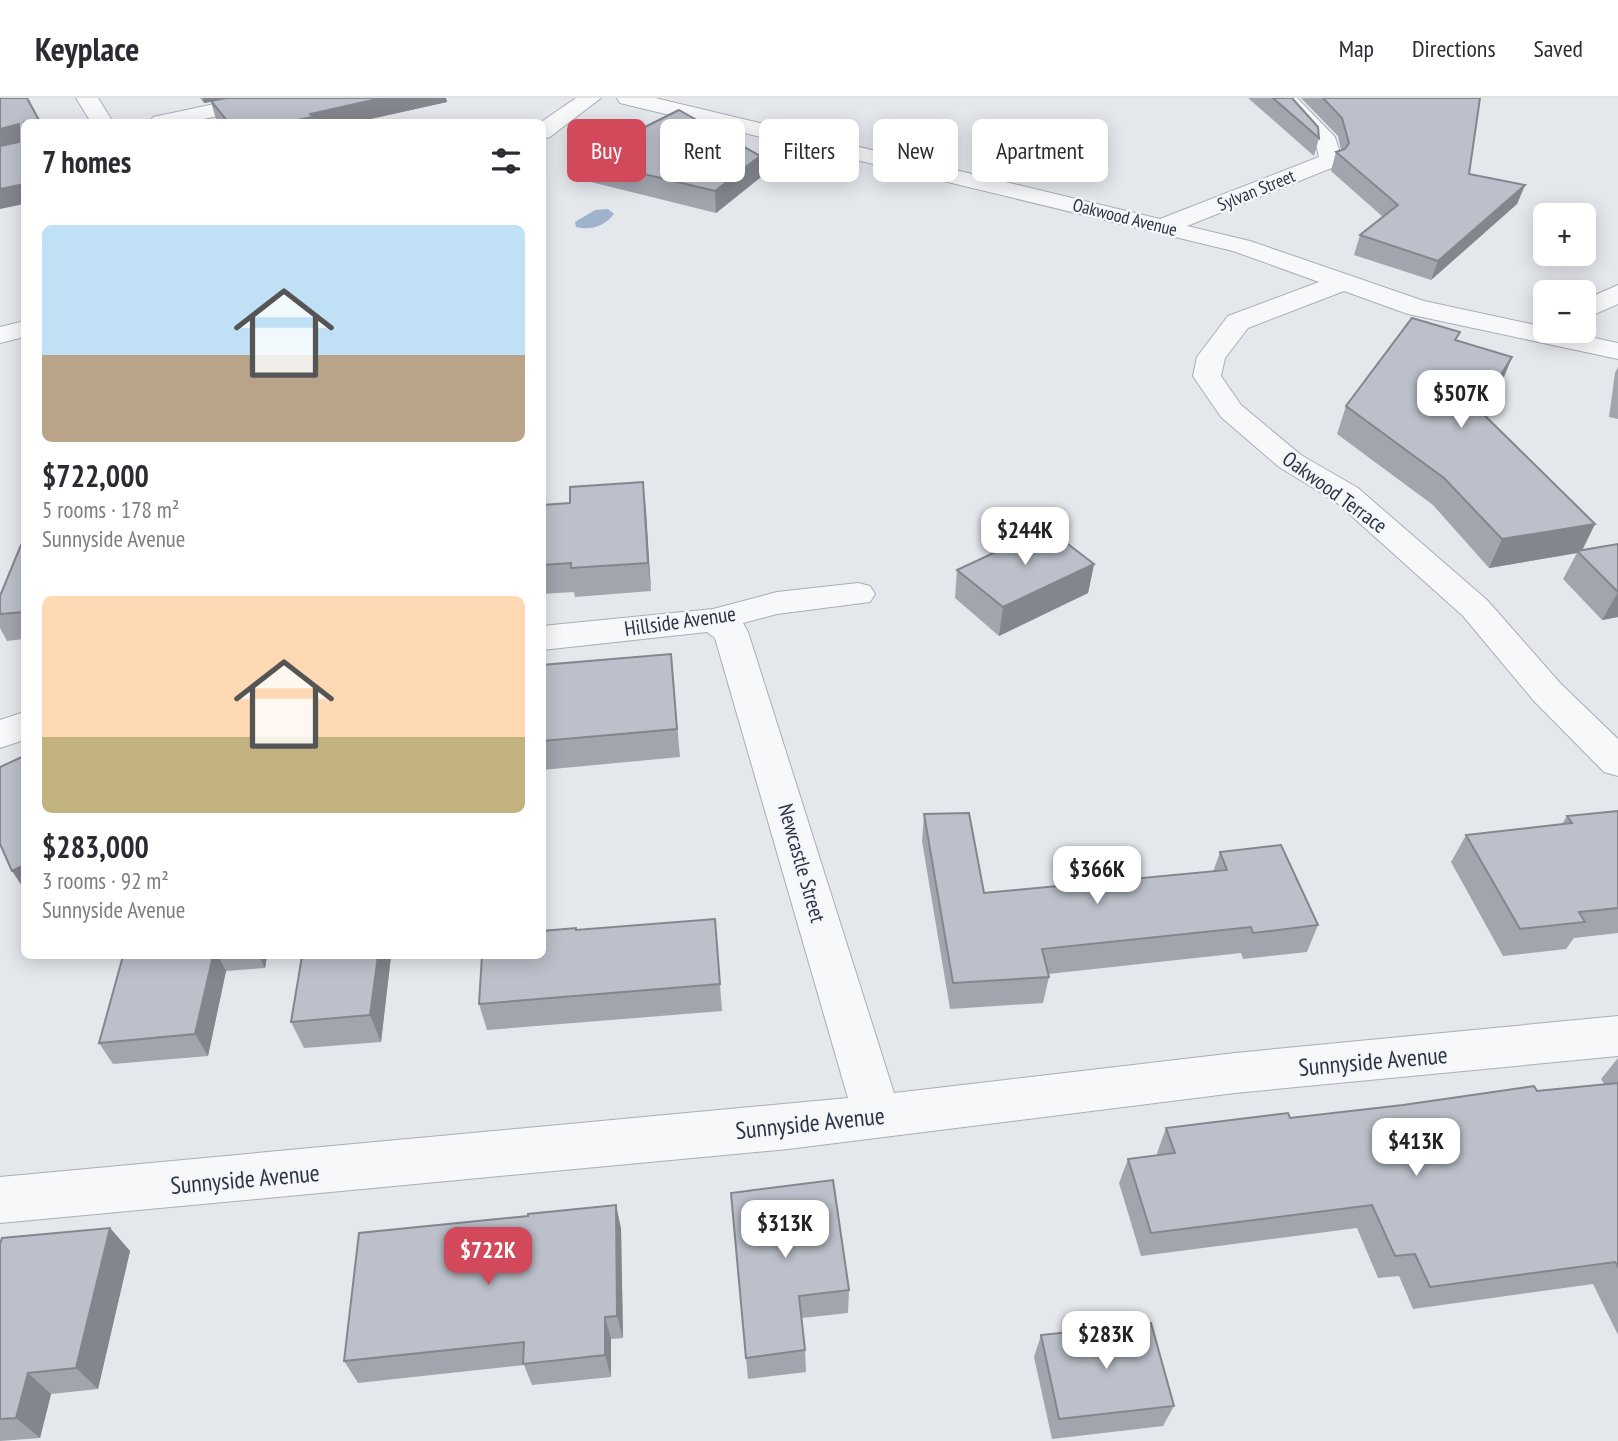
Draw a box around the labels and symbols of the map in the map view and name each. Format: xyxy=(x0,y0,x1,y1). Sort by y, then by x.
street label: Sylvan Street xyxy=(1214,164,1298,216)
street label: Oakwood Avenue xyxy=(1070,193,1180,241)
pin: $507K xyxy=(1412,370,1510,430)
street label: Oakwood Terrace xyxy=(1277,445,1393,539)
pin: $244K xyxy=(976,508,1074,567)
street label: Hillside Avenue xyxy=(623,600,737,642)
street label: Newcastle Street xyxy=(772,801,832,926)
pin: $366K xyxy=(1048,846,1146,906)
street label: Sunnyside Avenue xyxy=(1297,1039,1449,1083)
street label: Sunnyside Avenue xyxy=(734,1100,886,1146)
pin: $413K xyxy=(1367,1118,1465,1178)
street label: Sunnyside Avenue xyxy=(169,1157,321,1201)
pin: $313K xyxy=(736,1200,834,1260)
pin: $722K xyxy=(439,1228,537,1287)
pin: $283K xyxy=(1057,1312,1155,1371)

